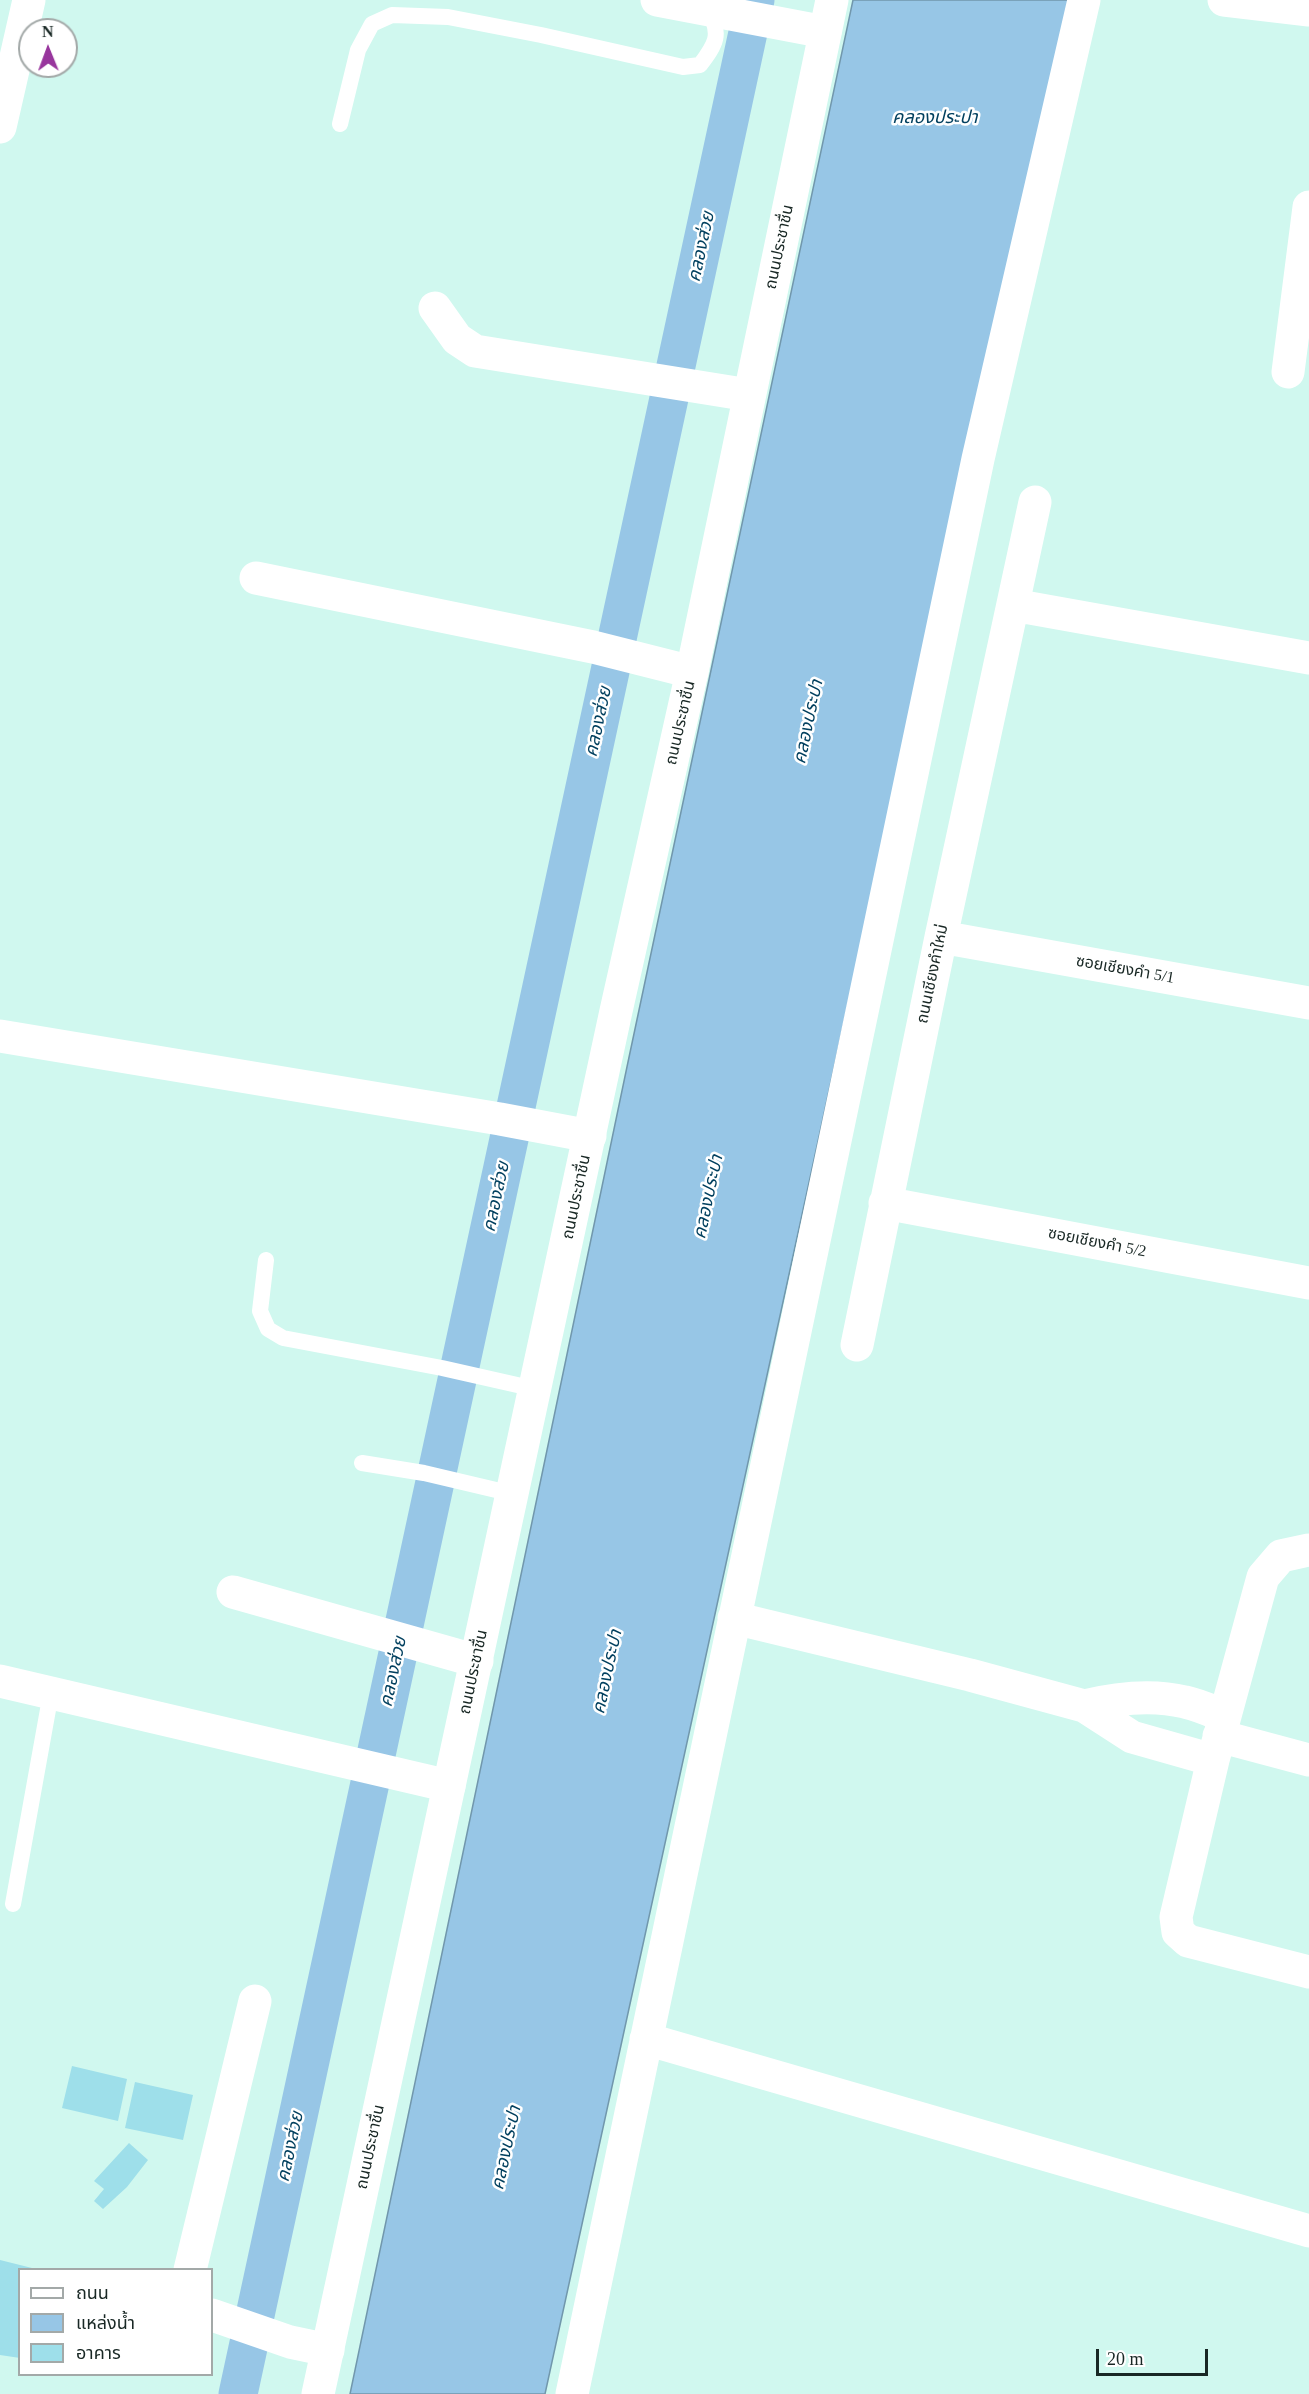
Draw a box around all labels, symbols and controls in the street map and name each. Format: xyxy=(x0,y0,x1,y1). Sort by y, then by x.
north arrow xyxy=(18,18,78,78)
text: N xyxy=(42,23,54,40)
water label: คลองประปา xyxy=(892,107,978,129)
street label: ถนนประชาชื่น xyxy=(762,203,798,291)
water label: คลองส่วย xyxy=(684,210,720,284)
water label: คลองประปา xyxy=(790,678,828,766)
street label: ถนนประชาชื่น xyxy=(662,679,700,767)
water label: คลองส่วย xyxy=(581,685,617,759)
street label: ถนนเชียงคำใหม่ xyxy=(913,923,953,1025)
street label: ซอยเชียงคำ 5/1 xyxy=(1074,952,1176,988)
street label: ถนนประชาชื่น xyxy=(559,1153,595,1241)
water label: คลองประปา xyxy=(690,1153,728,1241)
water label: คลองส่วย xyxy=(479,1160,515,1234)
street label: ซอยเชียงคำ 5/2 xyxy=(1046,1224,1148,1262)
street label: ถนนประชาชื่น xyxy=(456,1628,492,1716)
water label: คลองประปา xyxy=(589,1628,627,1716)
water label: คลองส่วย xyxy=(376,1635,412,1709)
street label: ถนนประชาชื่น xyxy=(353,2103,389,2191)
water label: คลองประปา xyxy=(488,2104,526,2192)
water label: คลองส่วย xyxy=(273,2110,309,2184)
legend xyxy=(18,2268,213,2376)
text: ถนน xyxy=(76,2283,109,2303)
text: แหล่งน้ำ xyxy=(76,2313,135,2333)
scale bar xyxy=(1099,2337,1212,2375)
text: อาคาร xyxy=(76,2343,121,2363)
text: 20 m xyxy=(1107,2349,1144,2369)

